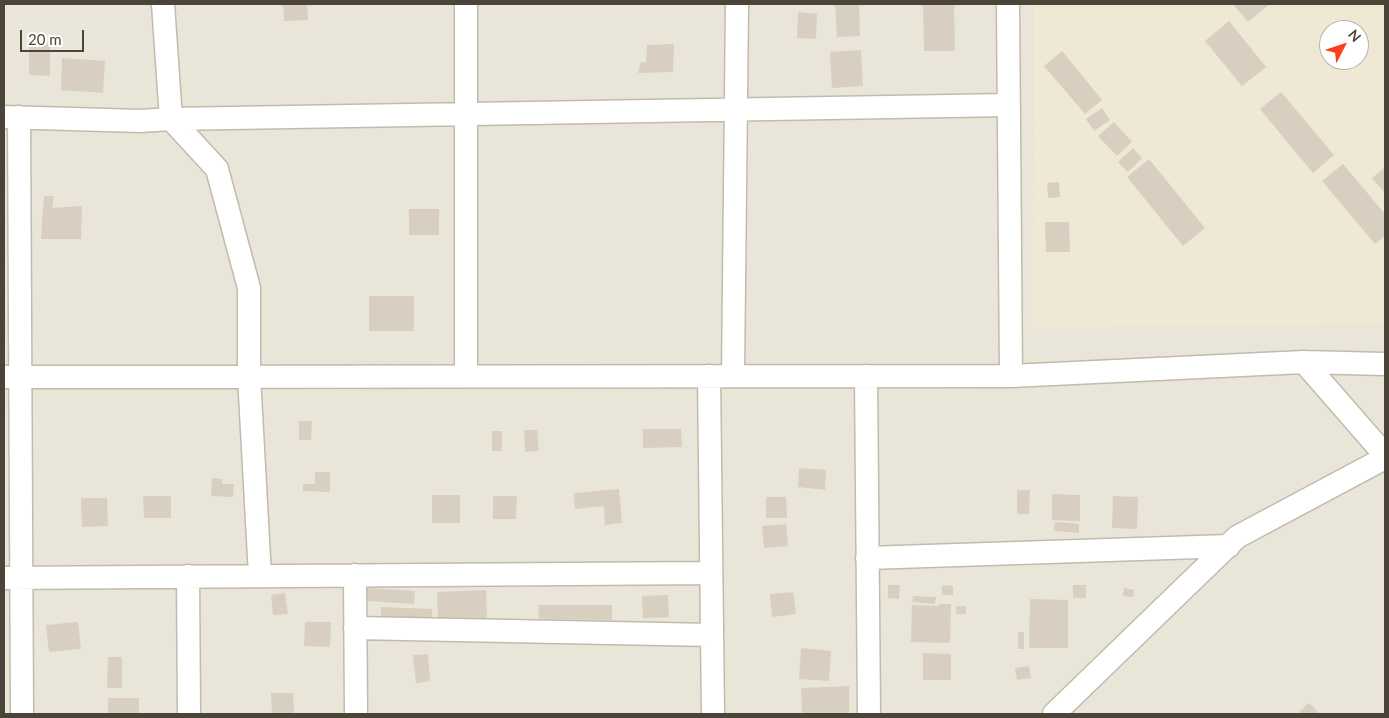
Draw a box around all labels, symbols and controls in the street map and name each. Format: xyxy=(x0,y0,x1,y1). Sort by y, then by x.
scale bar xyxy=(22,20,86,52)
north arrow xyxy=(1319,20,1369,70)
text: N xyxy=(1345,26,1365,45)
text: 20 m xyxy=(28,30,62,48)

